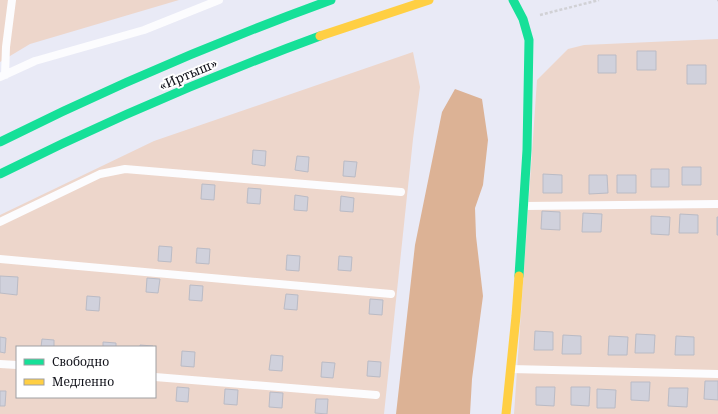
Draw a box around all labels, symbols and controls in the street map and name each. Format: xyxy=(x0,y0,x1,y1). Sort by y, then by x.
street label: «Иртыш» xyxy=(156,54,220,94)
legend xyxy=(16,346,156,398)
text: Свободно xyxy=(52,353,109,370)
text: Медленно xyxy=(52,373,114,390)

